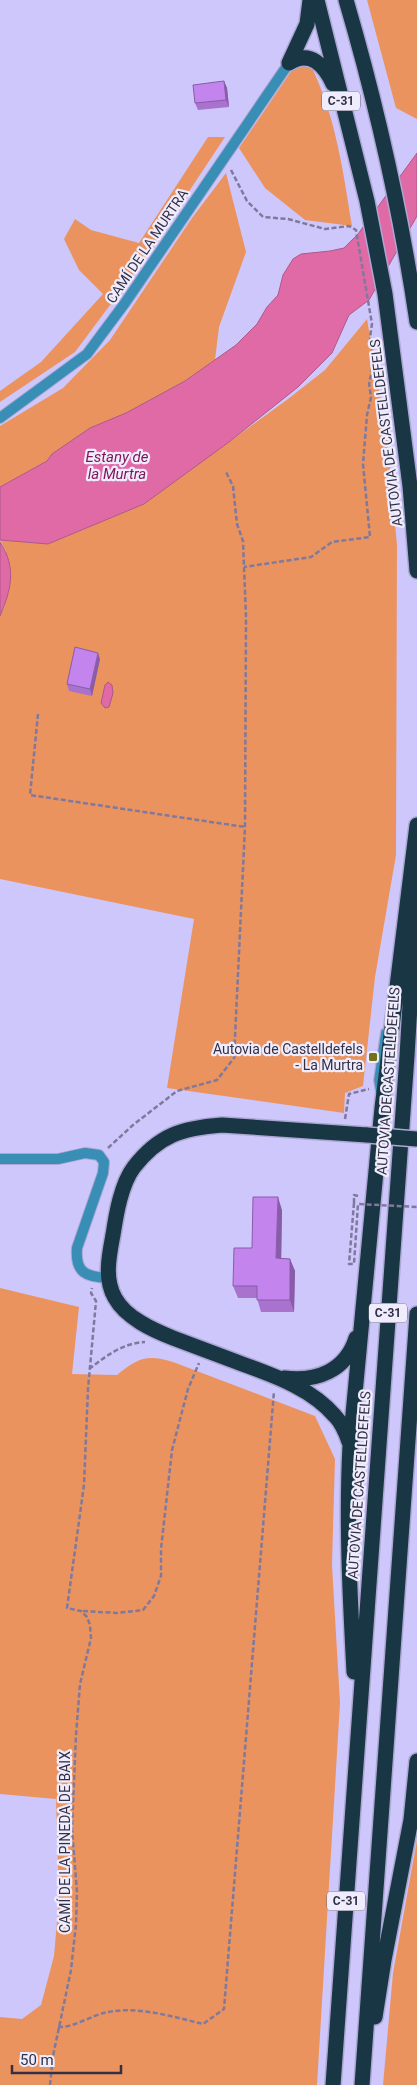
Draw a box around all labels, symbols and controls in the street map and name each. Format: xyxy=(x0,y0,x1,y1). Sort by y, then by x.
road number: C-31 xyxy=(322,92,360,110)
street label: CAMÍ DE LA MURTRA xyxy=(102,185,191,306)
street label: AUTOVIA DE CASTELLDEFELS xyxy=(367,339,405,527)
water label: Estany de la Murtra xyxy=(86,448,149,483)
street label: AUTOVIA DE CASTELLDEFELS xyxy=(373,986,403,1176)
place label: Autovia de Castelldefels - La Murtra xyxy=(213,1041,363,1073)
marker: Autovia de Castelldefels - La Murtra xyxy=(367,1051,379,1063)
road number: C-31 xyxy=(369,1304,407,1322)
street label: AUTOVIA DE CASTELLDEFELS xyxy=(344,1390,374,1580)
street label: CAMÍ DE LA PINEDA DE BAIX xyxy=(56,1751,73,1933)
road number: C-31 xyxy=(327,1892,365,1910)
scale bar xyxy=(12,2042,121,2074)
text: 50 m xyxy=(20,2051,54,2069)

